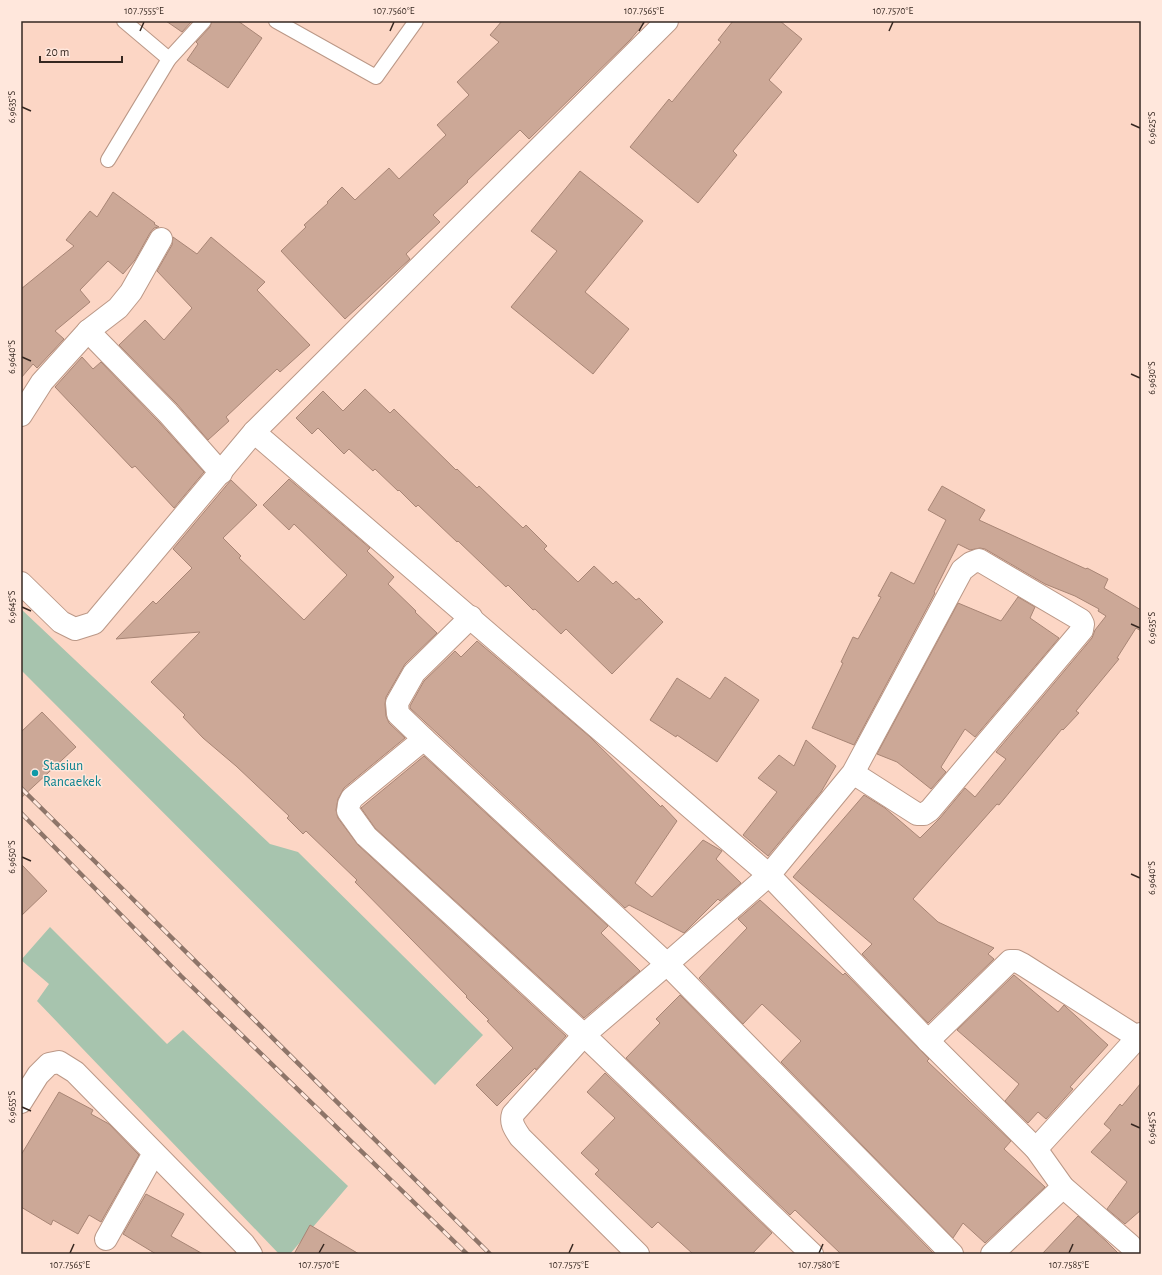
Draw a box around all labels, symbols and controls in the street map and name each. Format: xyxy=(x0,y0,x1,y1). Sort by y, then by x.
text: 107.7555°E xyxy=(124,6,164,16)
text: 107.7560°E xyxy=(373,6,415,16)
text: 107.7565°E xyxy=(624,6,664,16)
text: 107.7570°E xyxy=(873,6,914,16)
scale bar xyxy=(40,38,122,64)
text: 20 m xyxy=(46,46,69,58)
text: 6.9635°S xyxy=(7,91,17,123)
text: 6.9625°S xyxy=(1147,111,1157,144)
text: 6.9640°S xyxy=(7,340,17,374)
text: 6.9630°S xyxy=(1147,361,1157,395)
text: 6.9645°S xyxy=(7,590,17,624)
text: 6.9635°S xyxy=(1147,612,1157,644)
place label: Stasiun Rancaekek xyxy=(43,759,102,789)
marker: Stasiun Rancaekek xyxy=(30,768,40,778)
text: 6.9650°S xyxy=(7,840,17,874)
text: 6.9640°S xyxy=(1147,861,1157,895)
text: 6.9655°S xyxy=(7,1091,17,1123)
text: 6.9645°S xyxy=(1147,1111,1157,1145)
text: 107.7565°E xyxy=(50,1260,90,1270)
text: 107.7570°E xyxy=(299,1260,340,1270)
text: 107.7575°E xyxy=(549,1260,589,1270)
text: 107.7580°E xyxy=(798,1260,840,1270)
text: 107.7585°E xyxy=(1049,1260,1089,1270)

